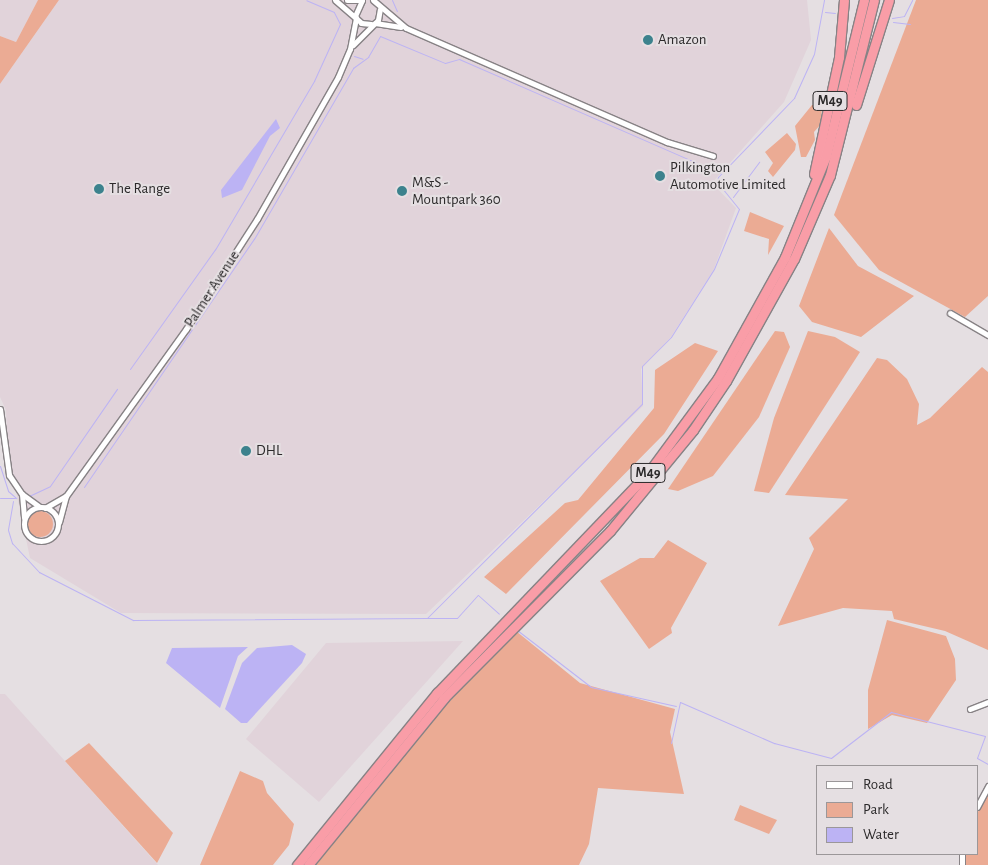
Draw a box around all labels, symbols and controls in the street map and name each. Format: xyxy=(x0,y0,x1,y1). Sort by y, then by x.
place label: Amazon xyxy=(658,31,706,49)
marker: Amazon xyxy=(642,34,654,46)
road number: M49 xyxy=(812,90,848,112)
place label: Pilkington Automotive Limited xyxy=(670,158,786,193)
marker: Pilkington Automotive Limited xyxy=(654,170,666,182)
place label: M&S - Mountpark 360 xyxy=(412,173,501,208)
place label: The Range xyxy=(109,180,170,198)
marker: The Range xyxy=(93,183,105,195)
marker: M&S - Mountpark 360 xyxy=(396,185,408,197)
street label: Palmer Avenue xyxy=(180,247,244,331)
place label: DHL xyxy=(256,442,282,460)
marker: DHL xyxy=(240,445,252,457)
road number: M49 xyxy=(630,462,666,484)
legend xyxy=(816,765,978,855)
text: Road xyxy=(863,777,893,792)
text: Park xyxy=(863,802,889,817)
text: Water xyxy=(863,827,899,842)

